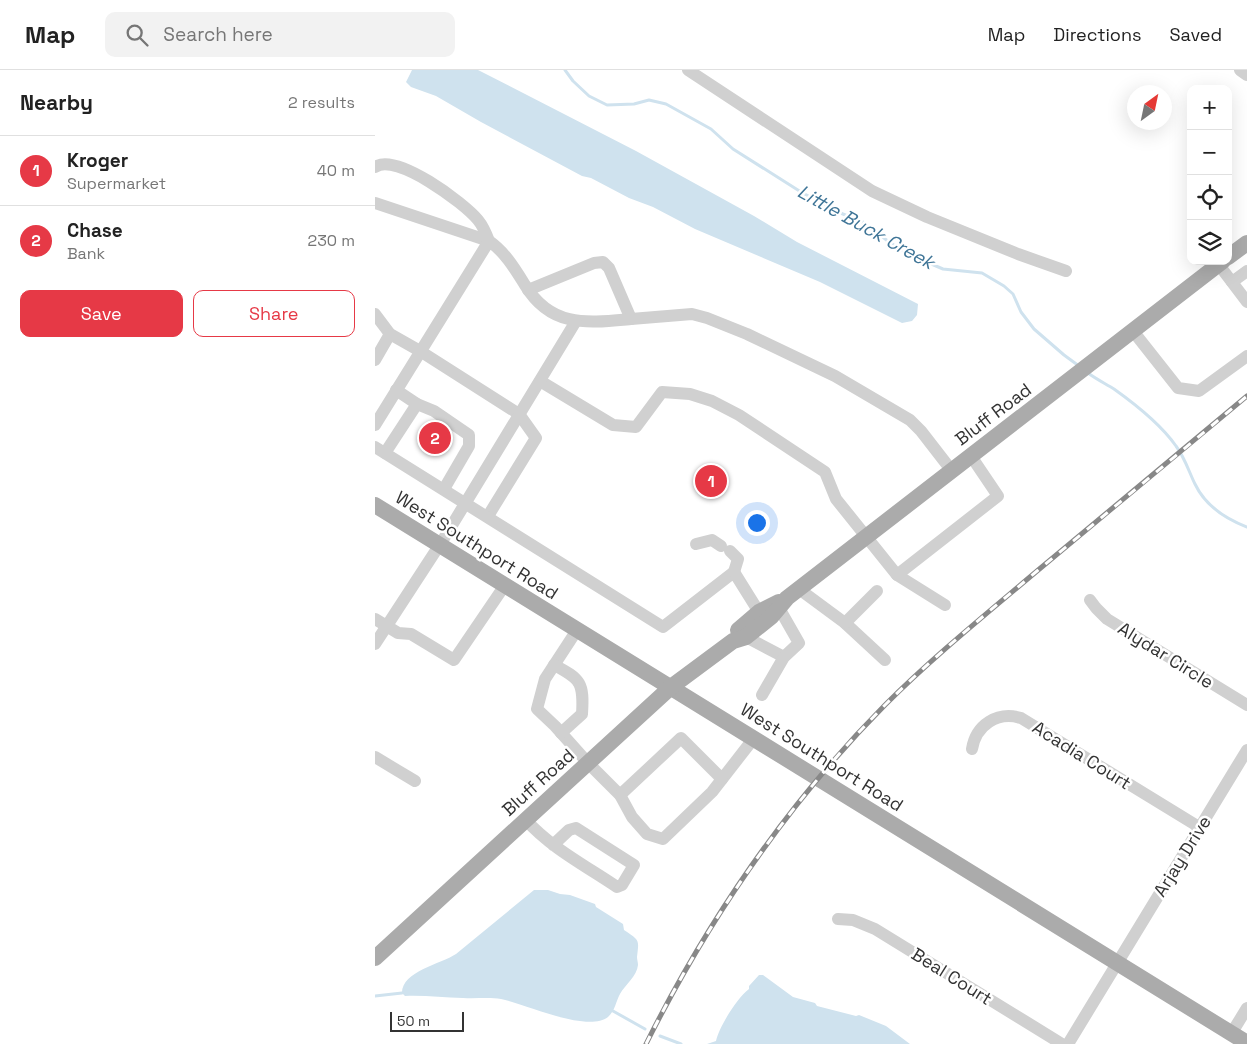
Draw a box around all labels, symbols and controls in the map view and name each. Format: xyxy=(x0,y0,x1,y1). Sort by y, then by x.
search box xyxy=(105,12,455,57)
text: Map xyxy=(25,19,75,50)
icon: search xyxy=(123,21,151,49)
text: Search here xyxy=(163,22,273,47)
text: Map xyxy=(988,23,1025,46)
text: Directions xyxy=(1053,23,1142,46)
text: Saved xyxy=(1170,23,1222,46)
north arrow xyxy=(1127,85,1172,130)
map controls xyxy=(1187,85,1232,265)
button: + xyxy=(1187,85,1232,130)
text: Nearby xyxy=(20,89,93,116)
text: 2 results xyxy=(288,92,355,113)
button: − xyxy=(1187,130,1232,175)
text: Kroger xyxy=(67,148,128,173)
text: 1 xyxy=(32,160,40,181)
text: 40 m xyxy=(317,160,355,181)
text: Supermarket xyxy=(67,173,166,194)
button: locate xyxy=(1187,175,1232,220)
water label: Little Buck Creek xyxy=(793,179,941,276)
text: Chase xyxy=(67,218,123,243)
button: layers xyxy=(1187,220,1232,265)
text: 2 xyxy=(31,230,41,251)
text: 230 m xyxy=(308,230,355,251)
text: Bank xyxy=(67,243,105,264)
button: Save xyxy=(20,290,183,337)
button: Share xyxy=(193,290,355,337)
street label: Bluff Road xyxy=(950,378,1036,450)
pin: 2 xyxy=(419,419,451,457)
pin: 1 xyxy=(695,462,727,500)
street label: West Southport Road xyxy=(391,486,563,604)
your location xyxy=(744,510,770,536)
street label: Alydar Circle xyxy=(1114,617,1218,693)
street label: West Southport Road xyxy=(736,698,908,816)
street label: Acadia Court xyxy=(1028,716,1136,794)
street label: Bluff Road xyxy=(497,743,579,821)
street label: Arjay Drive xyxy=(1148,811,1216,901)
street label: Beal Court xyxy=(907,942,997,1010)
scale bar xyxy=(390,1009,464,1032)
text: 50 m xyxy=(397,1012,430,1030)

